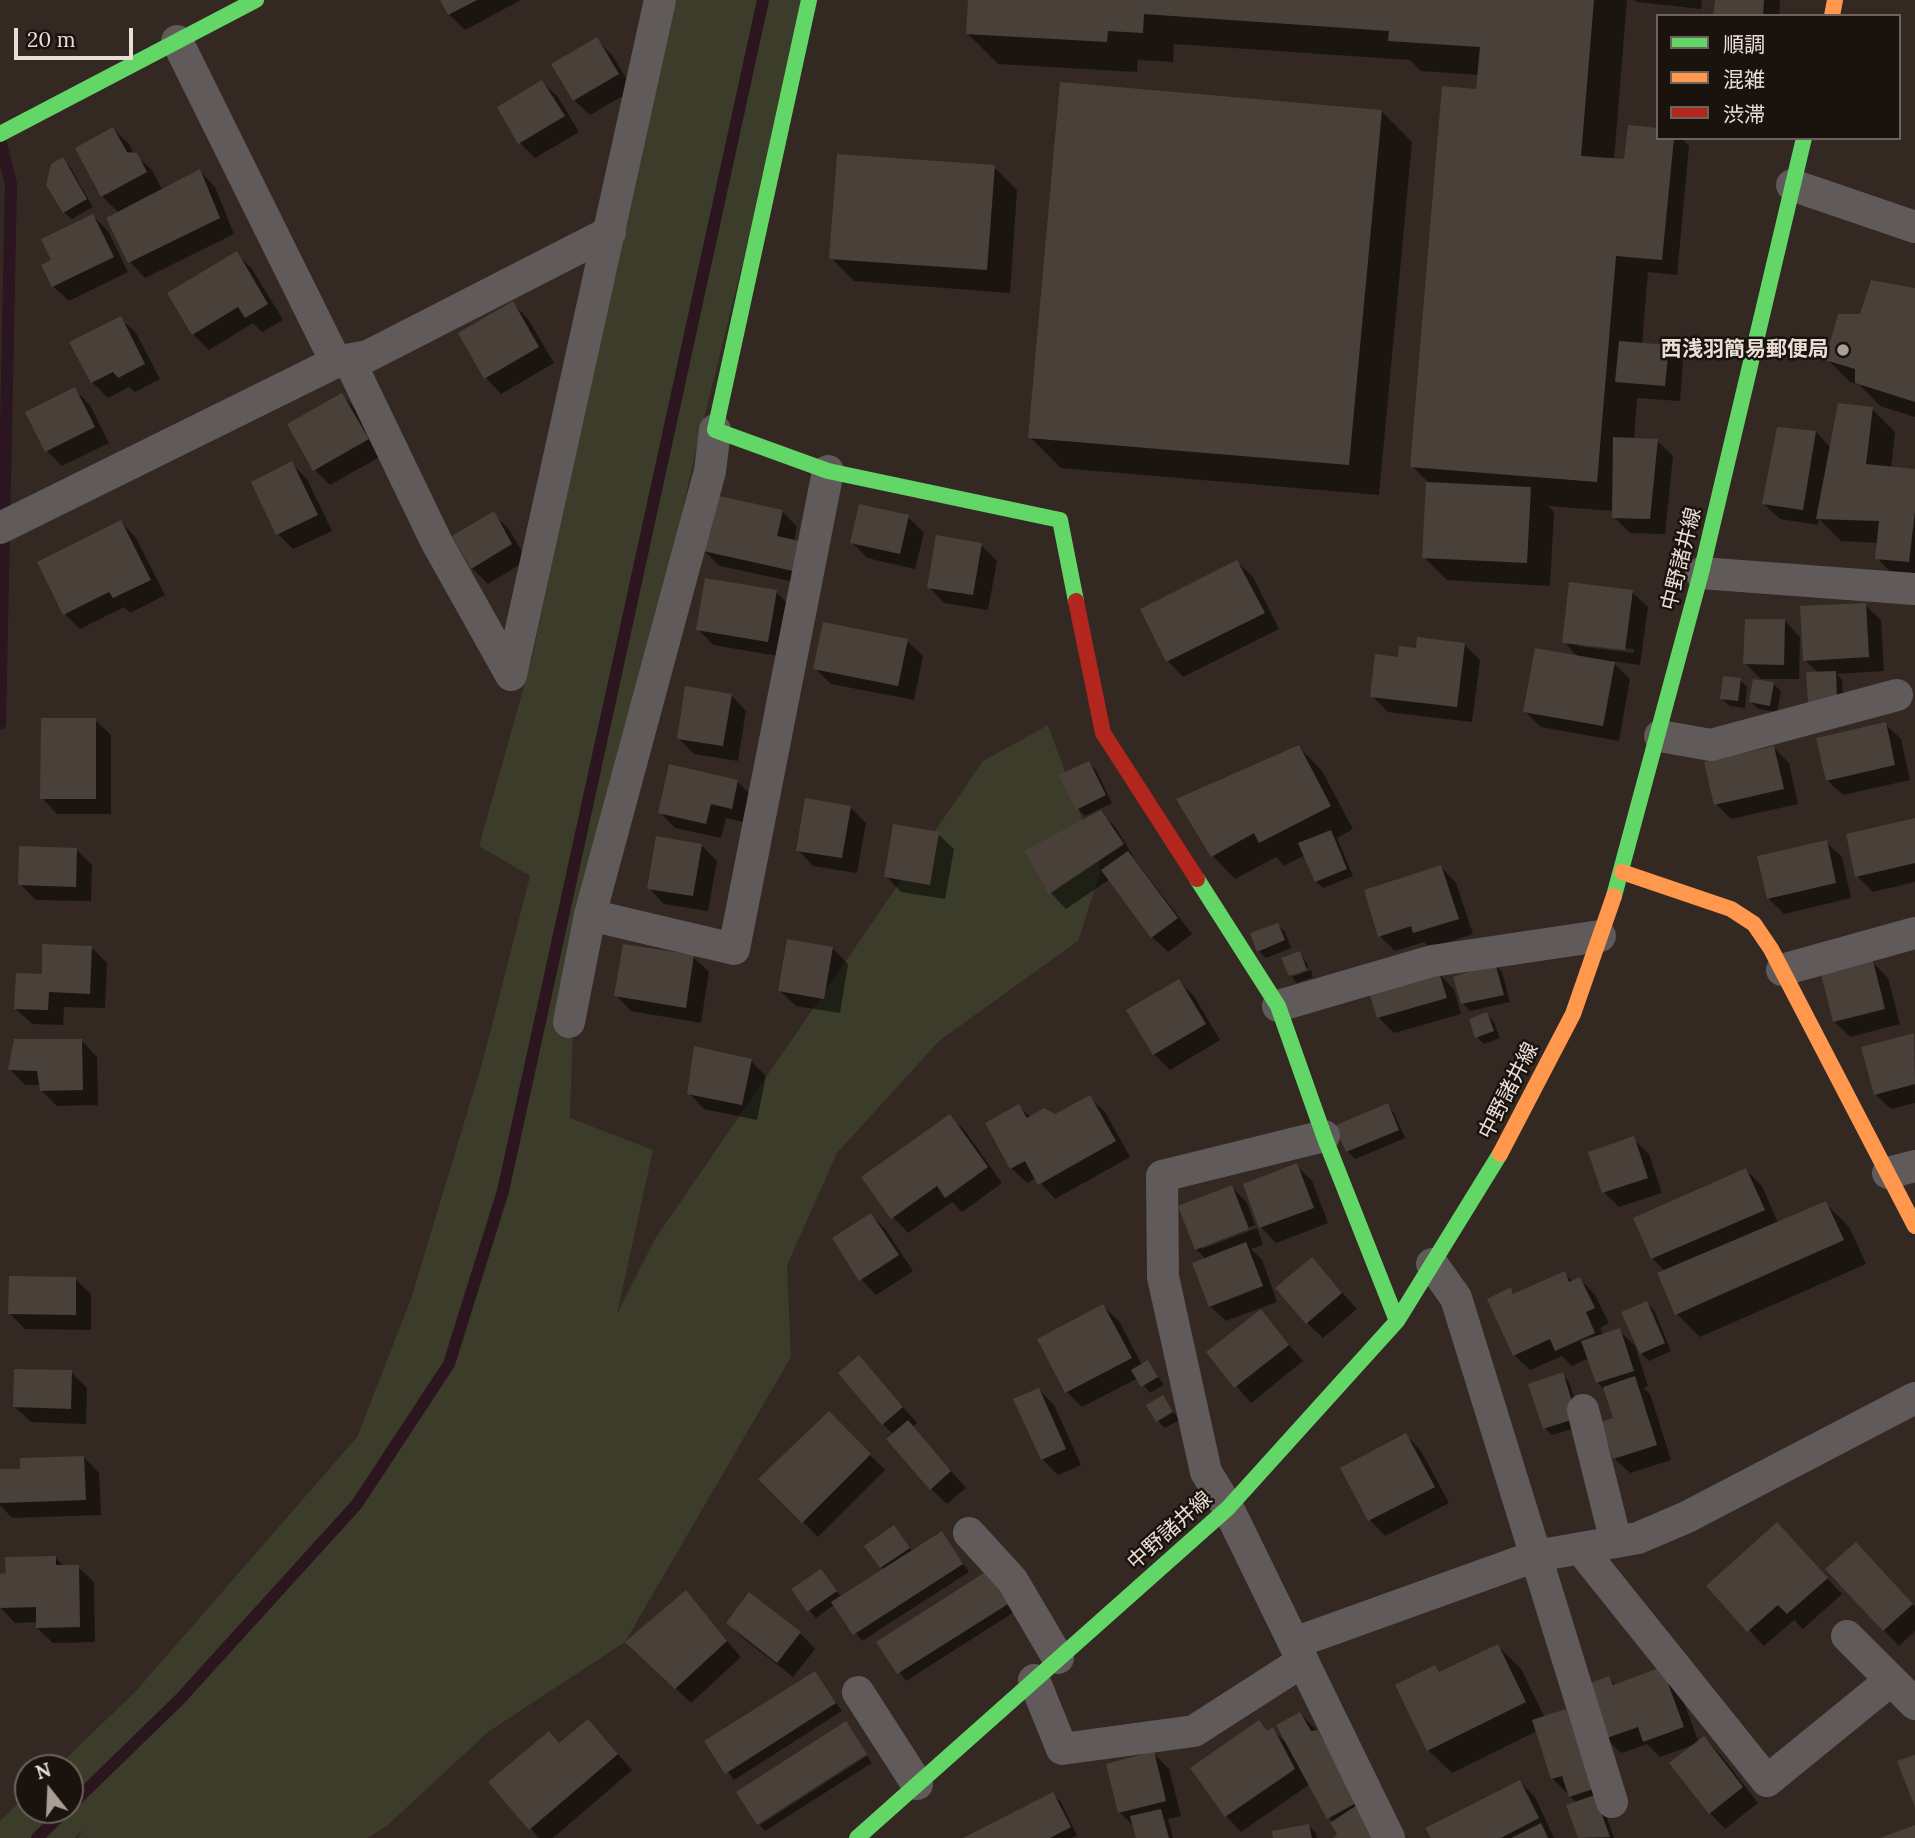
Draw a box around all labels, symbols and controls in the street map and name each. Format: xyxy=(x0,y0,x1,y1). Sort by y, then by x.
scale bar xyxy=(18,14,136,58)
legend xyxy=(1656,14,1901,140)
text: 20 m xyxy=(27,26,76,53)
text: 順調 xyxy=(1723,31,1765,58)
text: 混雑 xyxy=(1723,66,1765,93)
text: 渋滞 xyxy=(1723,101,1765,128)
place label: 西浅羽簡易郵便局 xyxy=(1661,337,1829,363)
marker: 西浅羽簡易郵便局 xyxy=(1835,342,1851,358)
street label: 中野諸井線 xyxy=(1657,505,1707,613)
street label: 中野諸井線 xyxy=(1474,1039,1544,1143)
street label: 中野諸井線 xyxy=(1123,1487,1217,1575)
north arrow xyxy=(14,1754,84,1824)
text: N xyxy=(32,1757,54,1785)

